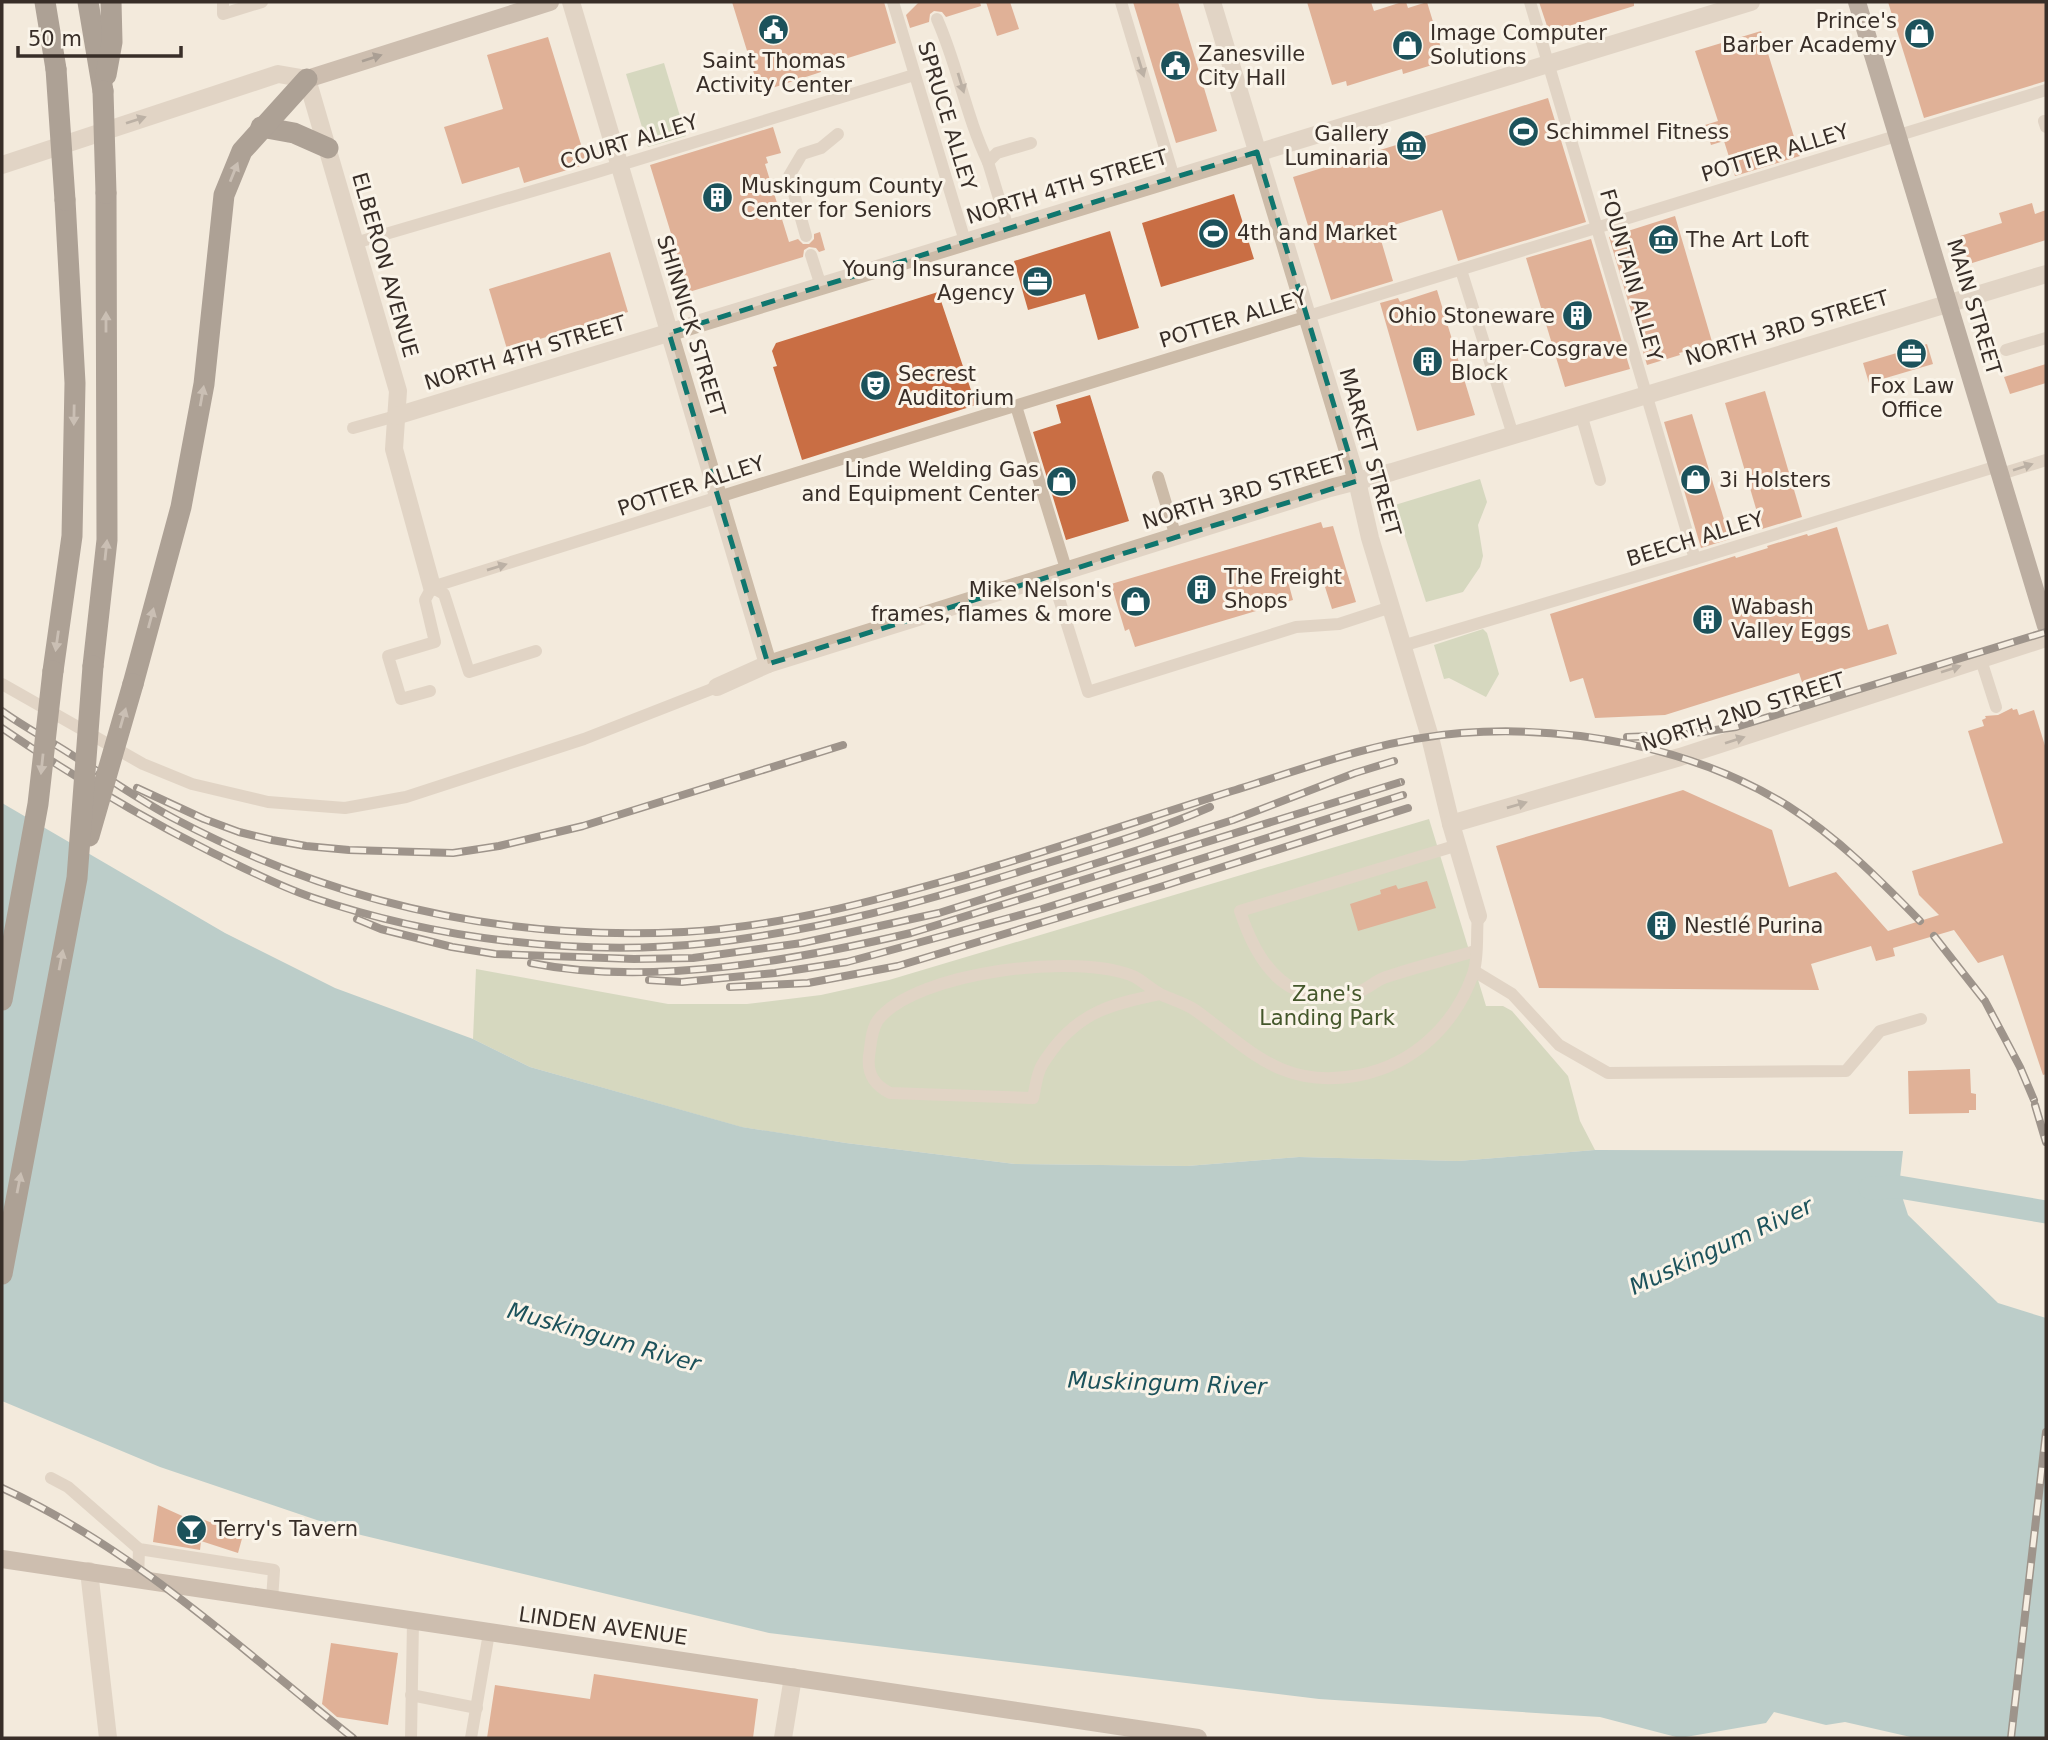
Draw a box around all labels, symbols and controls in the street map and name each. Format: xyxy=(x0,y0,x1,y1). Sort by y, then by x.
place label: Prince's Barber Academy xyxy=(1722,9,1897,57)
public building icon: Saint Thomas Activity Center xyxy=(757,12,791,46)
scale bar xyxy=(18,14,180,58)
shop icon: Prince's Barber Academy xyxy=(1903,16,1937,50)
place label: Image Computer Solutions xyxy=(1430,21,1607,69)
text: 50 m xyxy=(28,27,82,51)
shop icon: Image Computer Solutions xyxy=(1390,28,1424,62)
street label: SPRUCE ALLEY xyxy=(913,39,981,194)
place label: Zanesville City Hall xyxy=(1198,42,1305,90)
place label: Saint Thomas Activity Center xyxy=(696,49,852,97)
public building icon: Zanesville City Hall xyxy=(1158,49,1192,83)
one-way arrow xyxy=(362,53,383,63)
one-way arrow xyxy=(1136,57,1146,78)
one-way arrow xyxy=(956,73,966,94)
street label: COURT ALLEY xyxy=(557,110,701,174)
one-way arrow xyxy=(126,115,147,125)
sports icon: Schimmel Fitness xyxy=(1506,115,1540,149)
street label: POTTER ALLEY xyxy=(1698,119,1852,187)
place label: Schimmel Fitness xyxy=(1546,120,1729,144)
place label: Gallery Luminaria xyxy=(1285,122,1389,170)
museum icon: Gallery Luminaria xyxy=(1395,129,1429,163)
street label: NORTH 4TH STREET xyxy=(963,145,1171,229)
one-way arrow xyxy=(228,161,239,182)
street label: ELBERON AVENUE xyxy=(347,170,423,360)
place label: Muskingum County Center for Seniors xyxy=(741,174,943,222)
building icon: Muskingum County Center for Seniors xyxy=(701,181,735,215)
street label: FOUNTAIN ALLEY xyxy=(1595,186,1667,364)
sports icon: 4th and Market xyxy=(1197,216,1231,250)
place label: 4th and Market xyxy=(1237,221,1397,245)
museum icon: The Art Loft xyxy=(1646,223,1680,257)
place label: The Art Loft xyxy=(1685,228,1809,252)
street label: SHINNICK STREET xyxy=(652,233,730,420)
street label: MAIN STREET xyxy=(1942,236,2006,378)
place label: Young Insurance Agency xyxy=(841,257,1015,305)
office icon: Young Insurance Agency xyxy=(1021,264,1055,298)
street label: POTTER ALLEY xyxy=(1156,285,1310,353)
street label: NORTH 3RD STREET xyxy=(1682,286,1892,370)
building icon: Ohio Stoneware xyxy=(1561,299,1595,333)
place label: Ohio Stoneware xyxy=(1388,304,1555,328)
one-way arrow xyxy=(100,311,112,333)
street label: NORTH 4TH STREET xyxy=(421,311,629,395)
place label: Harper-Cosgrave Block xyxy=(1451,337,1628,385)
office icon: Fox Law Office xyxy=(1895,337,1929,371)
building icon: Harper-Cosgrave Block xyxy=(1411,344,1445,378)
place label: Secrest Auditorium xyxy=(898,362,1014,410)
street label: MARKET STREET xyxy=(1335,365,1406,539)
theatre icon: Secrest Auditorium xyxy=(858,369,892,403)
place label: Fox Law Office xyxy=(1870,374,1954,422)
one-way arrow xyxy=(196,385,207,407)
one-way arrow xyxy=(68,404,80,426)
street label: NORTH 3RD STREET xyxy=(1139,450,1349,534)
street label: POTTER ALLEY xyxy=(615,451,768,521)
place label: Linde Welding Gas and Equipment Center xyxy=(801,458,1039,506)
one-way arrow xyxy=(2013,461,2034,472)
shop icon: 3i Holsters xyxy=(1679,463,1713,497)
shop icon: Linde Welding Gas and Equipment Center xyxy=(1045,465,1079,499)
place label: 3i Holsters xyxy=(1719,468,1831,492)
street label: BEECH ALLEY xyxy=(1624,507,1767,571)
one-way arrow xyxy=(101,539,112,561)
one-way arrow xyxy=(487,562,508,572)
place label: The Freight Shops xyxy=(1223,565,1342,613)
building icon: The Freight Shops xyxy=(1184,572,1218,606)
place label: Mike Nelson's frames, flames & more xyxy=(871,578,1112,626)
shop icon: Mike Nelson's frames, flames & more xyxy=(1118,585,1152,619)
place label: Wabash Valley Eggs xyxy=(1731,595,1851,643)
building icon: Wabash Valley Eggs xyxy=(1691,602,1725,636)
one-way arrow xyxy=(146,607,156,628)
one-way arrow xyxy=(51,630,62,652)
one-way arrow xyxy=(1941,664,1962,674)
street label: NORTH 2ND STREET xyxy=(1638,668,1848,756)
one-way arrow xyxy=(118,708,128,729)
one-way arrow xyxy=(1724,734,1745,744)
one-way arrow xyxy=(37,753,48,775)
one-way arrow xyxy=(1507,800,1528,810)
building icon: Nestlé Purina xyxy=(1644,909,1678,943)
place label: Nestlé Purina xyxy=(1684,914,1823,938)
one-way arrow xyxy=(56,949,67,971)
park label: Zane's Landing Park xyxy=(1259,982,1396,1030)
one-way arrow xyxy=(14,1172,25,1194)
water label: Muskingum River xyxy=(1625,1191,1818,1300)
water label: Muskingum River xyxy=(505,1297,705,1377)
water label: Muskingum River xyxy=(1067,1367,1269,1400)
bar icon: Terry's Tavern xyxy=(174,1512,208,1546)
place label: Terry's Tavern xyxy=(213,1517,358,1541)
street label: LINDEN AVENUE xyxy=(517,1602,689,1650)

